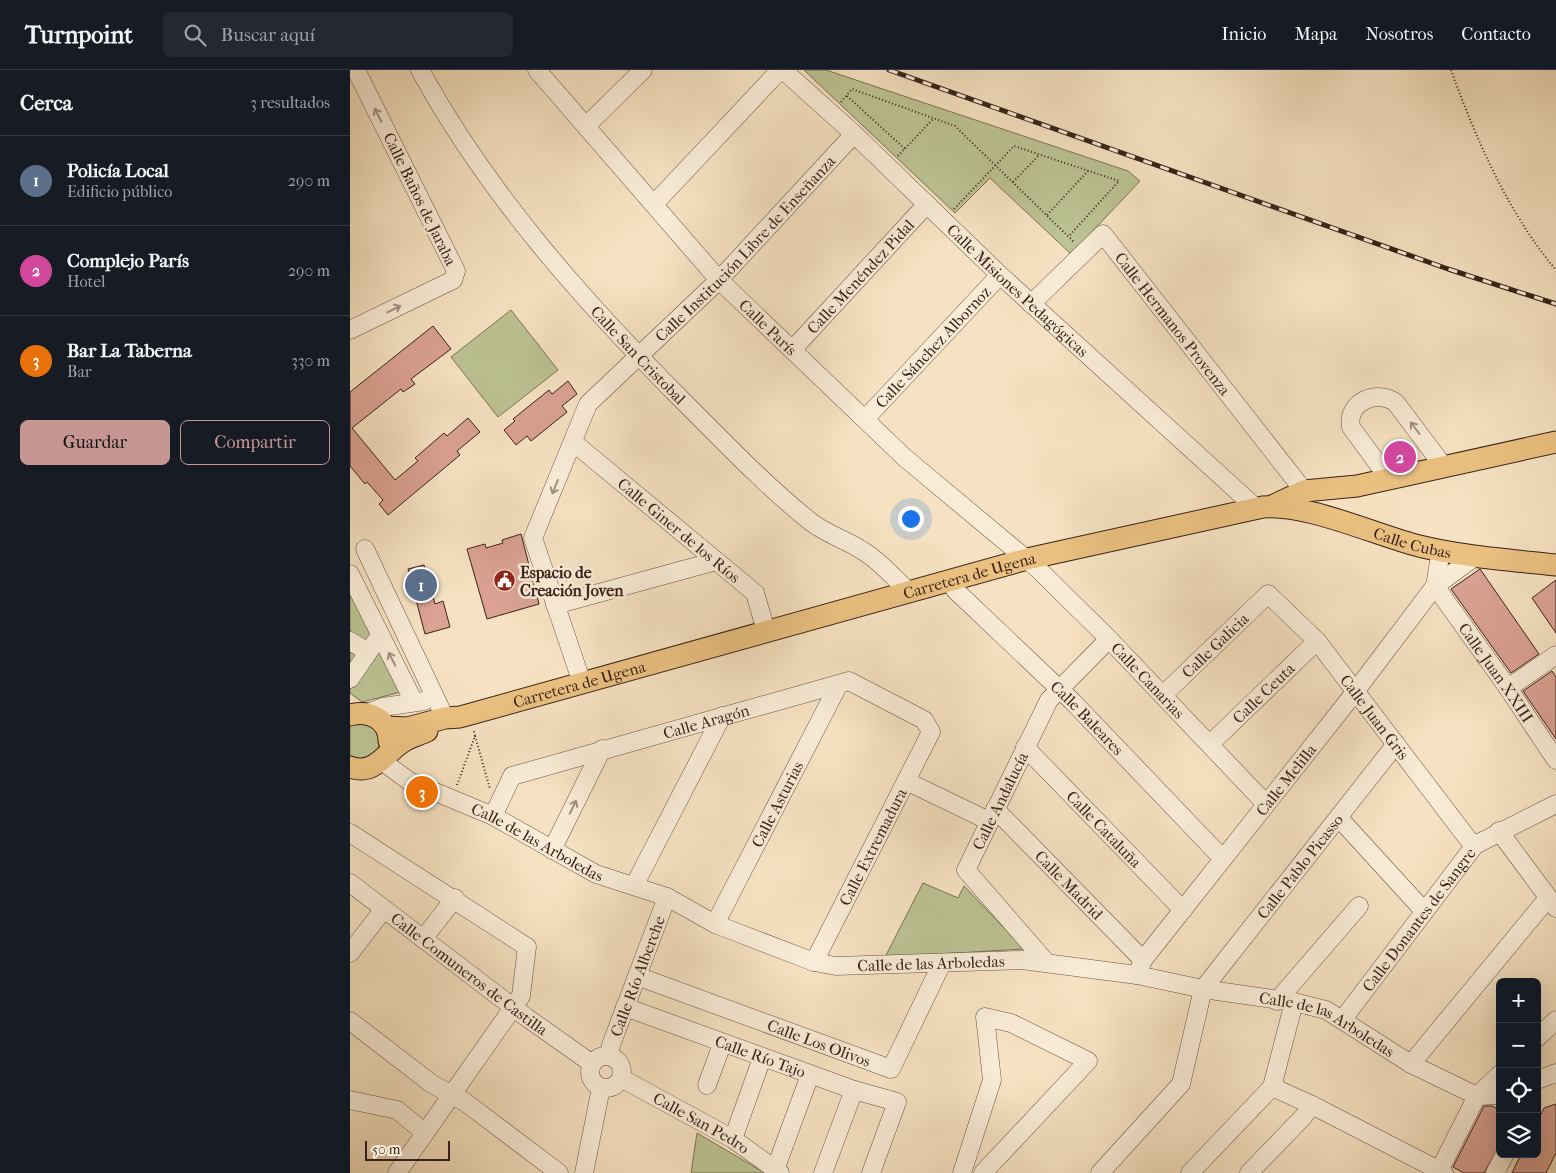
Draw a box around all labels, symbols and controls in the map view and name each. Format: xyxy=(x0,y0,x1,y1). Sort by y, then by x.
search box xyxy=(163,12,513,57)
text: Turnpoint xyxy=(25,21,133,49)
icon: search xyxy=(181,21,209,49)
text: Buscar aquí xyxy=(221,24,315,46)
text: Inicio xyxy=(1222,24,1267,45)
text: Mapa xyxy=(1295,24,1337,45)
text: Nosotros xyxy=(1365,24,1433,45)
text: Contacto xyxy=(1461,24,1531,45)
text: Cerca xyxy=(20,91,72,115)
text: 3 resultados xyxy=(250,93,330,112)
one-way arrow xyxy=(373,108,382,123)
street label: Calle Baños de Jaraba xyxy=(380,129,461,269)
street label: Calle Institución Libre de Enseñanza xyxy=(651,151,839,345)
text: Policía Local xyxy=(67,160,169,182)
text: 1 xyxy=(33,171,39,190)
text: 290 m xyxy=(288,171,330,190)
text: Edificio público xyxy=(67,182,172,201)
street label: Calle Menéndez Pidal xyxy=(803,215,918,337)
street label: Calle Misiones Pedagógicas xyxy=(943,220,1093,361)
street label: Calle Hermanos Provenza xyxy=(1111,248,1235,399)
text: Complejo París xyxy=(67,250,189,272)
text: 2 xyxy=(32,261,40,280)
text: 290 m xyxy=(288,261,330,280)
text: Hotel xyxy=(67,272,105,291)
street label: Calle Sánchez Albornoz xyxy=(871,282,994,412)
street label: Calle París xyxy=(735,295,801,359)
street label: Calle San Cristobal xyxy=(587,302,690,408)
one-way arrow xyxy=(386,304,401,313)
text: Bar La Taberna xyxy=(67,340,192,362)
text: 3 xyxy=(33,351,39,370)
text: 330 m xyxy=(291,351,330,370)
text: Bar xyxy=(67,362,92,381)
button: Guardar xyxy=(20,420,170,465)
button: Compartir xyxy=(180,420,330,465)
one-way arrow xyxy=(1410,421,1420,435)
pin: 2 xyxy=(1384,438,1416,476)
street label: Calle Giner de los Ríos xyxy=(614,474,745,587)
one-way arrow xyxy=(549,479,559,494)
your location xyxy=(898,506,924,532)
street label: Calle Cubas xyxy=(1371,523,1453,562)
street label: Carretera de Ugena xyxy=(901,548,1038,603)
place label: Espacio de Creación Joven xyxy=(520,563,624,601)
pin: 1 xyxy=(405,566,437,604)
public building icon: Espacio de Creación Joven xyxy=(492,569,516,593)
street label: Calle Galicia xyxy=(1178,608,1253,681)
street label: Calle Juan XXIII xyxy=(1455,619,1538,726)
street label: Calle Canarias xyxy=(1107,638,1189,722)
one-way arrow xyxy=(387,651,397,666)
street label: Carretera de Ugena xyxy=(511,656,648,711)
street label: Calle Ceuta xyxy=(1228,658,1299,727)
street label: Calle Juan Gris xyxy=(1336,671,1413,763)
street label: Calle Baleares xyxy=(1047,676,1128,759)
street label: Calle Aragón xyxy=(661,700,752,742)
street label: Calle Melilla xyxy=(1251,740,1320,819)
street label: Calle Andalucía xyxy=(968,748,1032,853)
street label: Calle Asturias xyxy=(747,758,807,850)
pin: 3 xyxy=(406,773,438,811)
street label: Calle Extremadura xyxy=(835,785,911,909)
street label: Calle Cataluña xyxy=(1063,786,1146,872)
street label: Calle de las Arboledas xyxy=(469,799,606,885)
one-way arrow xyxy=(569,799,579,814)
street label: Calle Pablo Picasso xyxy=(1253,810,1347,922)
street label: Calle Donantes de Sangre xyxy=(1358,844,1479,995)
street label: Calle Madrid xyxy=(1031,846,1107,923)
street label: Calle Comuneros de Castilla xyxy=(387,908,552,1039)
street label: Calle Río Alberche xyxy=(606,913,669,1039)
street label: Calle de las Arboledas xyxy=(857,951,1005,975)
map controls xyxy=(1496,978,1541,1158)
button: + xyxy=(1496,978,1541,1023)
street label: Calle de las Arboledas xyxy=(1258,988,1398,1061)
street label: Calle Los Olivos xyxy=(765,1015,874,1070)
button: − xyxy=(1496,1023,1541,1068)
street label: Calle Río Tajo xyxy=(712,1031,808,1081)
button: locate xyxy=(1496,1068,1541,1113)
street label: Calle San Pedro xyxy=(650,1088,753,1157)
button: layers xyxy=(1496,1113,1541,1158)
scale bar xyxy=(365,1138,450,1161)
text: 50 m xyxy=(372,1141,400,1158)

